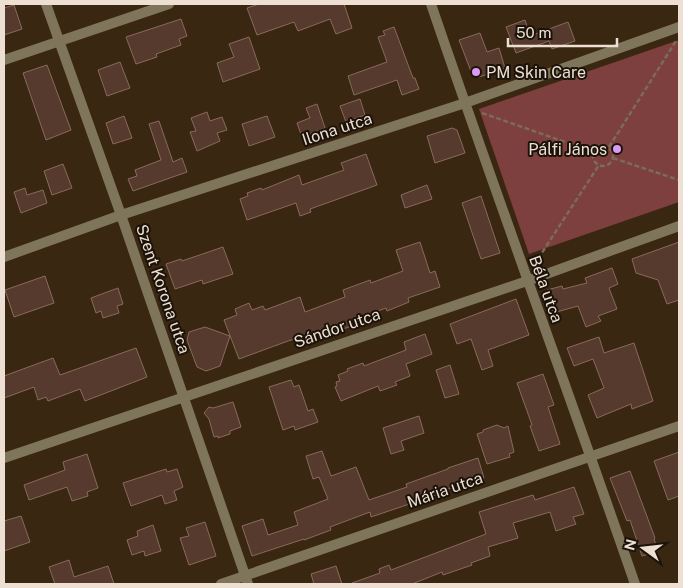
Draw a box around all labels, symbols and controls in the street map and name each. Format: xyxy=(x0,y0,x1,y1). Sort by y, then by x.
scale bar xyxy=(508,15,617,47)
text: 50 m xyxy=(516,24,551,41)
place label: PM Skin Care xyxy=(486,63,586,82)
marker: PM Skin Care xyxy=(470,66,482,78)
street label: Ilona utca xyxy=(299,109,375,149)
place label: Pálfi János xyxy=(528,140,607,159)
marker: Pálfi János xyxy=(611,143,623,155)
street label: Szent Korona utca xyxy=(132,222,194,356)
street label: Béla utca xyxy=(525,253,567,325)
street label: Sándor utca xyxy=(291,304,383,352)
street label: Mária utca xyxy=(405,468,485,512)
north arrow xyxy=(618,523,668,573)
text: N xyxy=(621,537,640,552)

